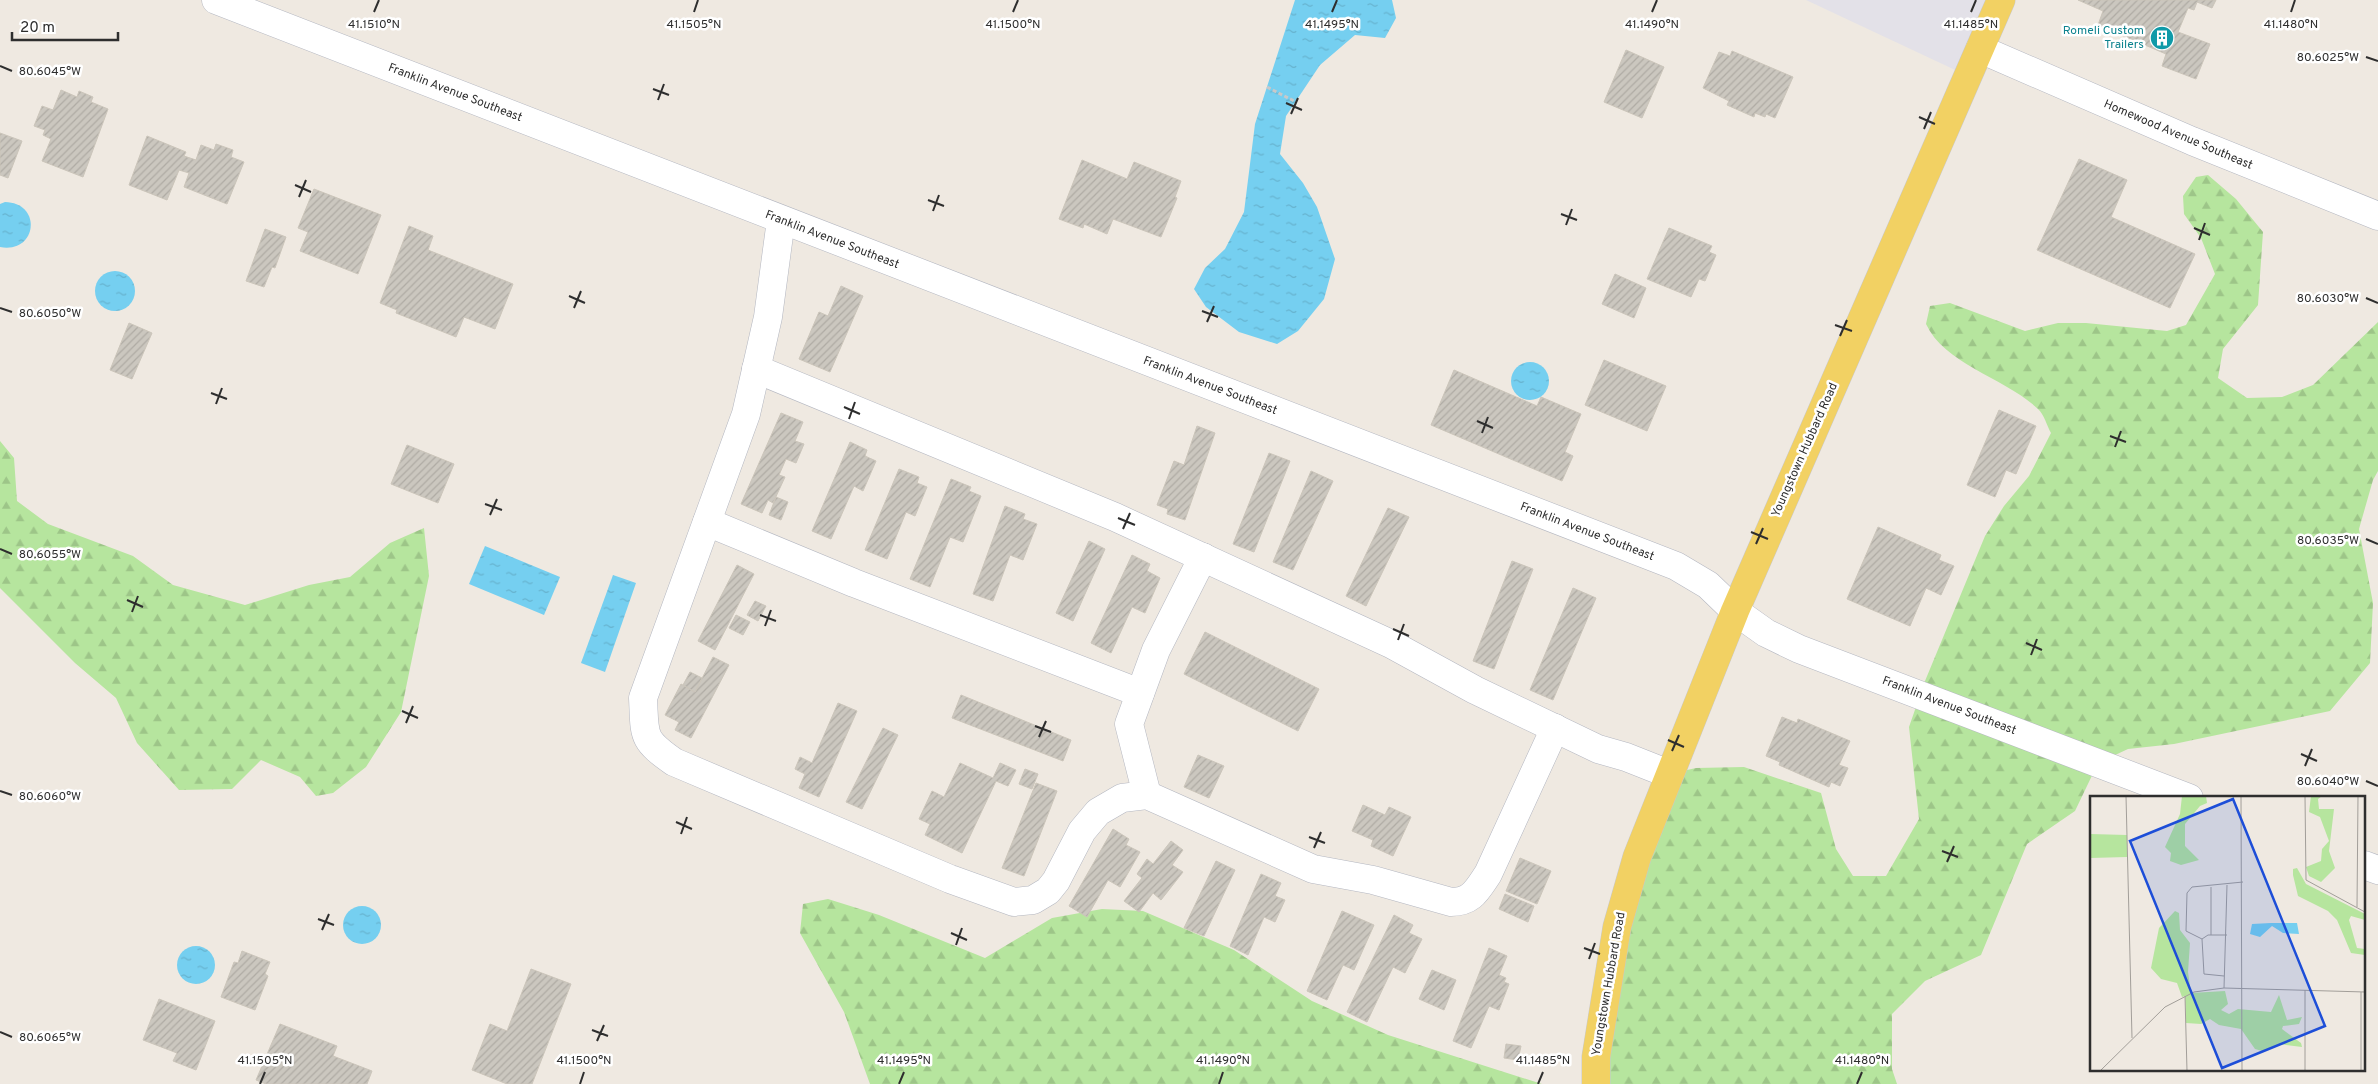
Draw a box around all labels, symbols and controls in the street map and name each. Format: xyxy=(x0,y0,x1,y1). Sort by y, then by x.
scale bar xyxy=(12,10,119,42)
text: 41.1510°N xyxy=(348,17,400,33)
text: 41.1505°N xyxy=(666,17,722,33)
text: 41.1500°N xyxy=(985,17,1041,33)
text: 41.1495°N xyxy=(1305,17,1359,33)
text: 41.1490°N xyxy=(1625,17,1679,33)
text: 41.1485°N xyxy=(1944,17,1998,33)
text: 41.1480°N xyxy=(2264,17,2318,33)
text: 20 m xyxy=(20,19,55,38)
place label: Romeli Custom Trailers xyxy=(2063,23,2144,53)
building icon: Romeli Custom Trailers xyxy=(2149,25,2175,51)
text: 80.6025°W xyxy=(2297,50,2359,66)
street label: Franklin Avenue Southeast xyxy=(386,60,524,126)
text: 80.6045°W xyxy=(19,64,81,80)
street label: Homewood Avenue Southeast xyxy=(2101,96,2255,174)
street label: Franklin Avenue Southeast xyxy=(763,207,901,273)
text: 80.6030°W xyxy=(2297,291,2359,307)
text: 80.6050°W xyxy=(19,306,81,322)
street label: Franklin Avenue Southeast xyxy=(1141,353,1279,419)
street label: Youngstown Hubbard Road xyxy=(1768,380,1842,520)
street label: Franklin Avenue Southeast xyxy=(1518,499,1656,565)
text: 80.6035°W xyxy=(2297,533,2359,549)
text: 80.6055°W xyxy=(19,547,81,563)
street label: Franklin Avenue Southeast xyxy=(1880,673,2018,739)
text: 80.6040°W xyxy=(2297,774,2359,790)
text: 80.6060°W xyxy=(19,789,81,805)
inset map xyxy=(2090,796,2366,1072)
street label: Youngstown Hubbard Road xyxy=(1588,911,1630,1057)
text: 80.6065°W xyxy=(19,1030,81,1046)
text: 41.1505°N xyxy=(237,1053,293,1069)
text: 41.1500°N xyxy=(556,1053,612,1069)
text: 41.1495°N xyxy=(877,1053,931,1069)
text: 41.1490°N xyxy=(1196,1053,1250,1069)
text: 41.1485°N xyxy=(1516,1053,1570,1069)
text: 41.1480°N xyxy=(1835,1053,1889,1069)

